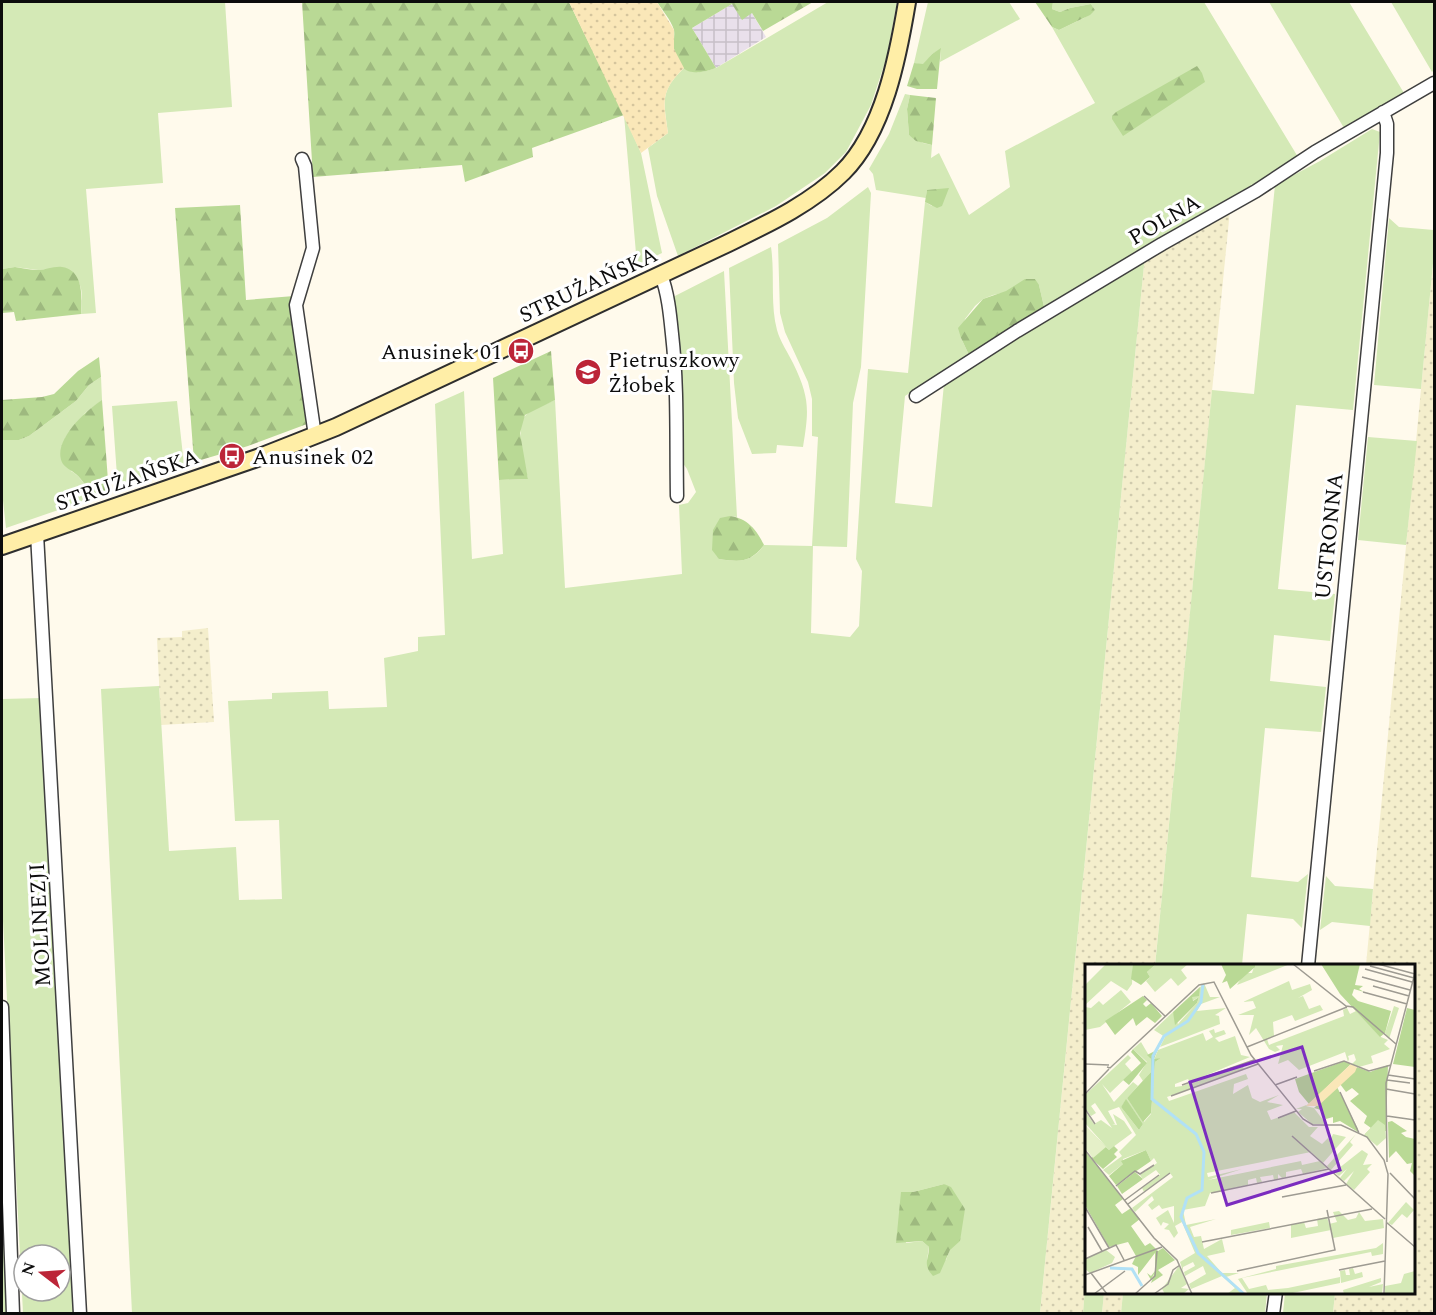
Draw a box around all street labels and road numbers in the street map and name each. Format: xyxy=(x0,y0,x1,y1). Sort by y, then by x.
street label: POLNA xyxy=(1122,186,1207,254)
street label: STRUŻAŃSKA xyxy=(514,239,664,332)
street label: STRUŻAŃSKA xyxy=(51,440,204,520)
street label: USTRONNA xyxy=(1306,471,1353,601)
street label: MOLINEZJI xyxy=(21,862,60,988)

